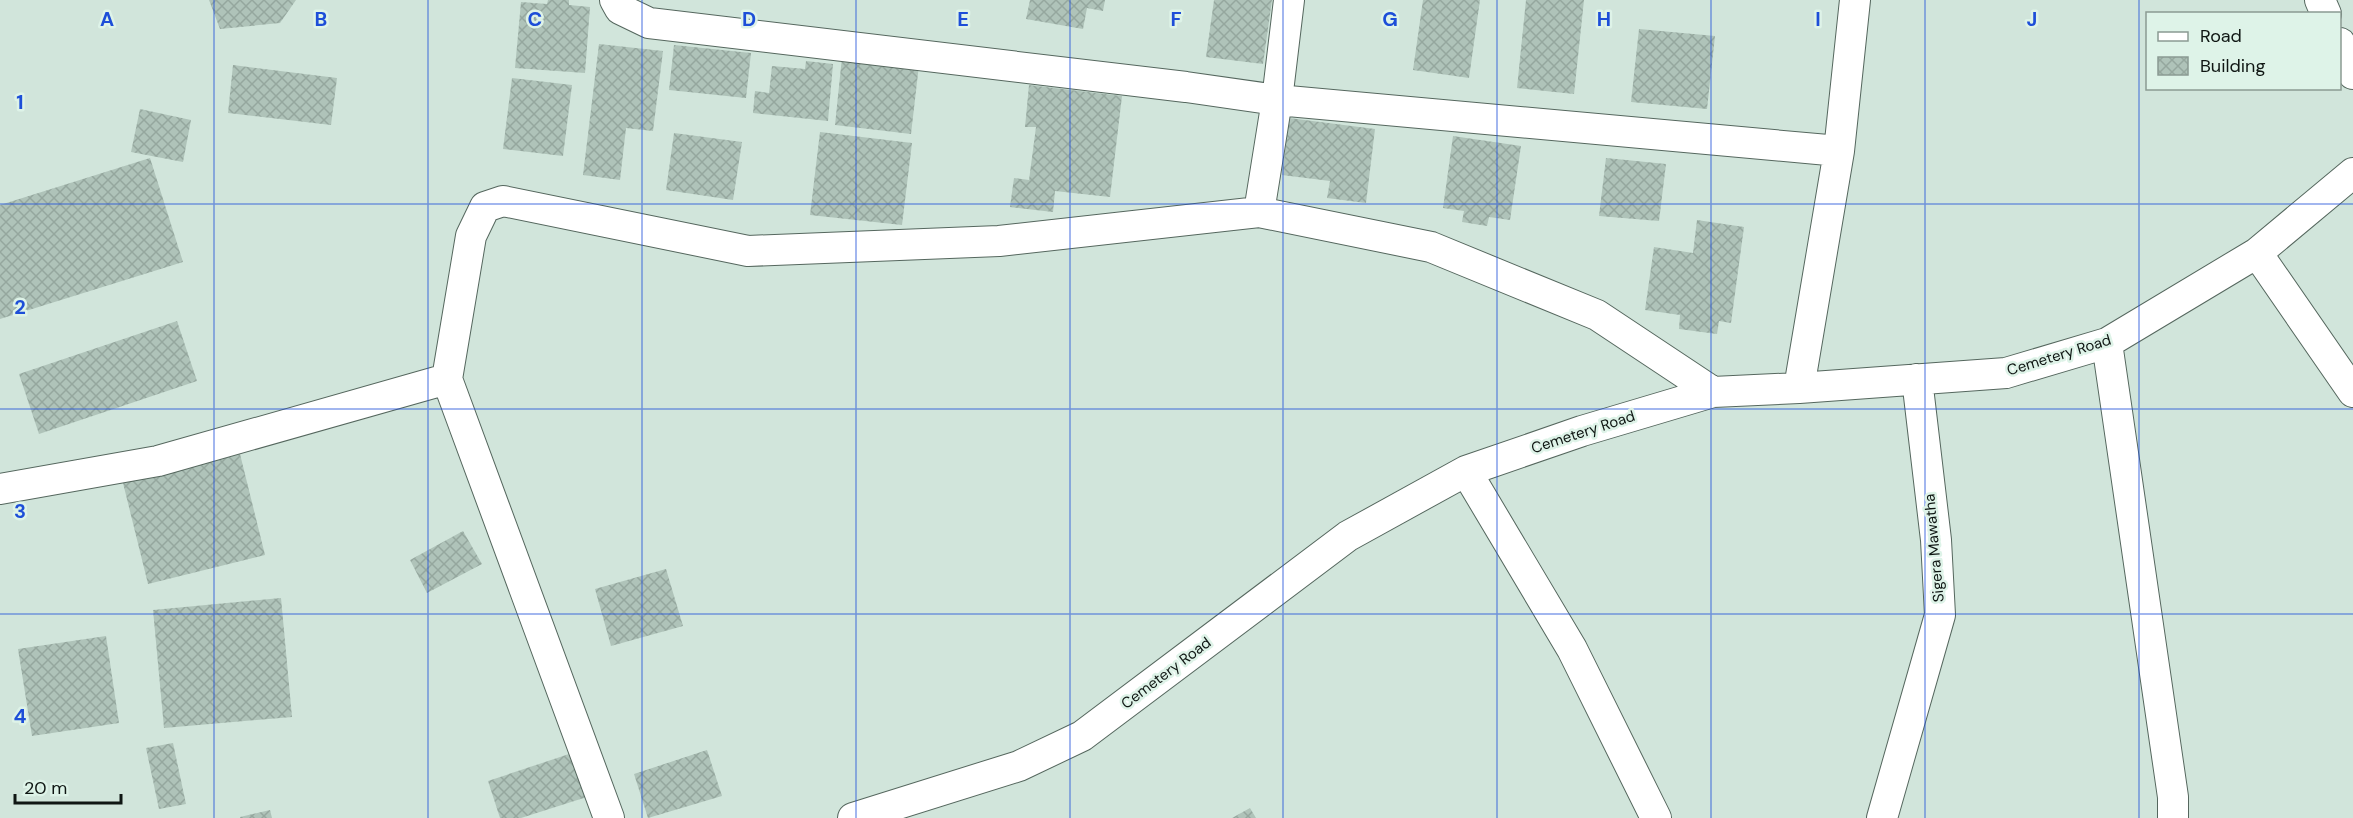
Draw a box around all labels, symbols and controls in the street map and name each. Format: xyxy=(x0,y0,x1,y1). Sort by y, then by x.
text: A xyxy=(100,6,114,32)
text: B xyxy=(315,6,327,32)
text: C xyxy=(528,6,542,32)
text: D xyxy=(742,6,756,32)
text: E xyxy=(957,6,969,32)
text: F xyxy=(1170,6,1182,32)
text: G xyxy=(1382,6,1398,32)
text: H xyxy=(1597,6,1611,32)
text: I xyxy=(1815,6,1821,32)
text: J xyxy=(2027,6,2037,32)
legend xyxy=(2146,12,2341,90)
text: Road xyxy=(2200,24,2242,48)
text: Building xyxy=(2200,54,2265,78)
text: 1 xyxy=(16,89,24,115)
text: 2 xyxy=(14,294,26,320)
street label: Cemetery Road xyxy=(2004,330,2114,380)
street label: Cemetery Road xyxy=(1529,406,1637,458)
street label: Sigera Mawatha xyxy=(1919,493,1949,603)
text: 3 xyxy=(14,498,26,524)
street label: Cemetery Road xyxy=(1117,633,1215,713)
text: 4 xyxy=(14,703,27,729)
scale bar xyxy=(15,767,122,805)
text: 20 m xyxy=(24,776,67,800)

